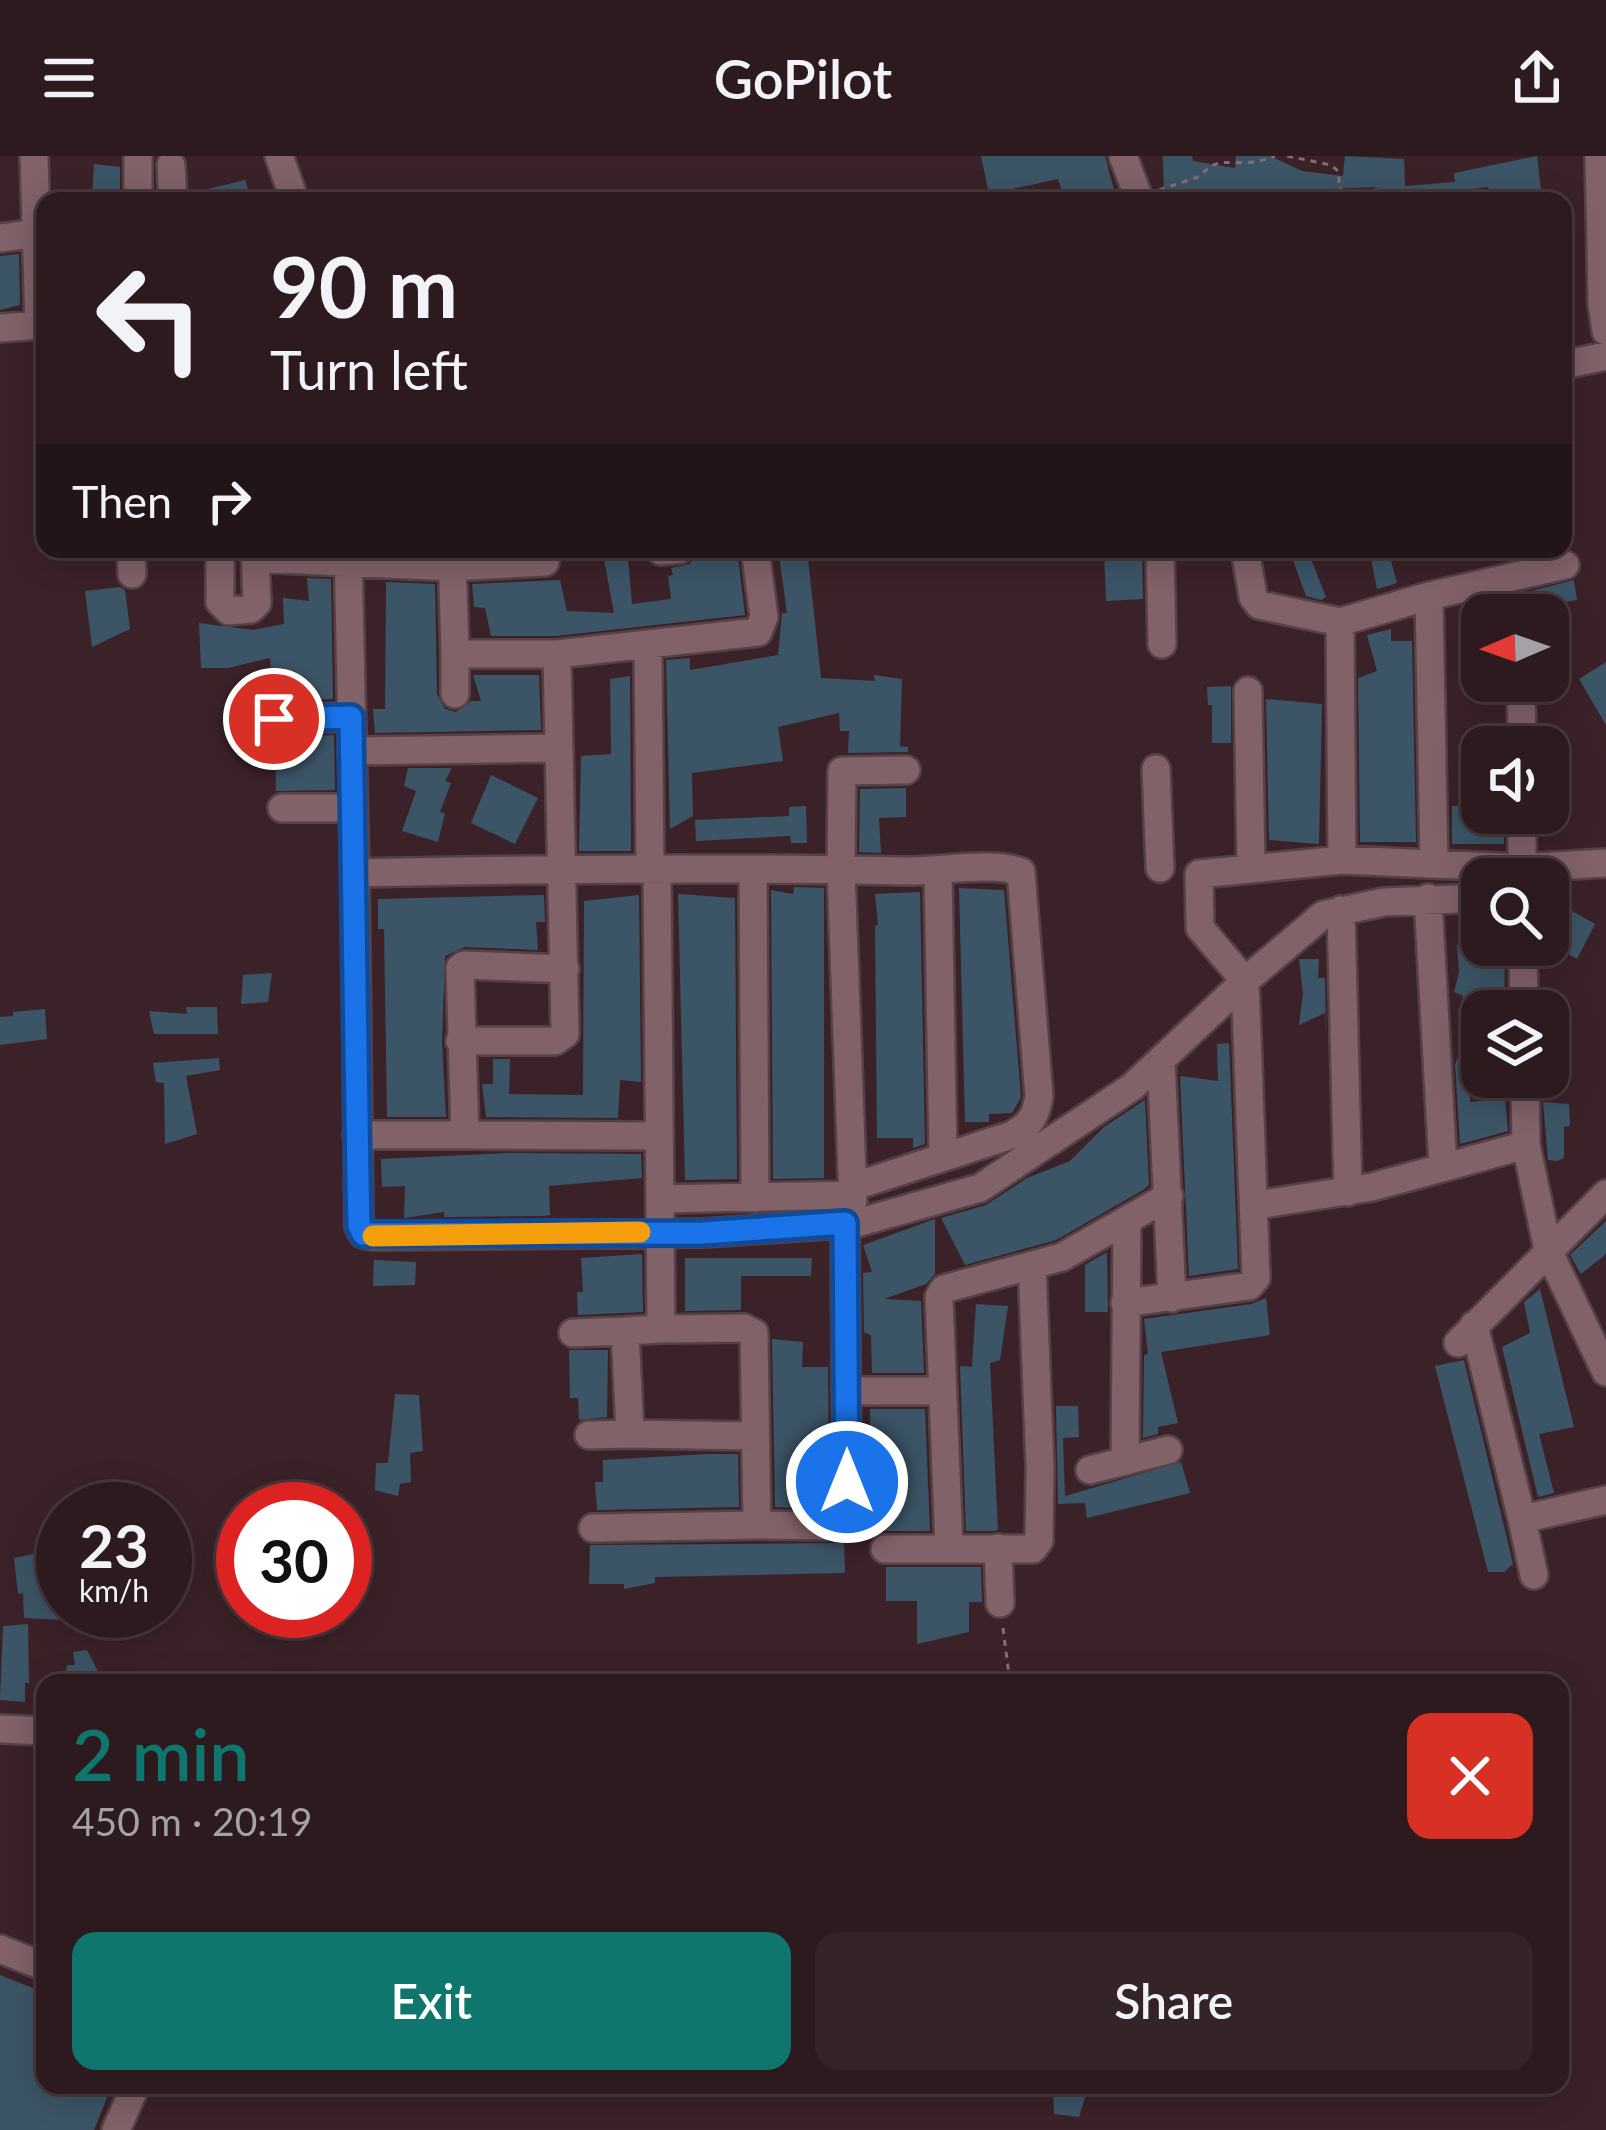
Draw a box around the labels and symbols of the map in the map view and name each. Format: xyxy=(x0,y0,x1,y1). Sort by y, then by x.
north arrow xyxy=(1461,594,1569,702)
pin xyxy=(223,668,325,770)
position arrow xyxy=(784,1419,910,1545)
speed limit sign: 30 xyxy=(216,1482,372,1638)

